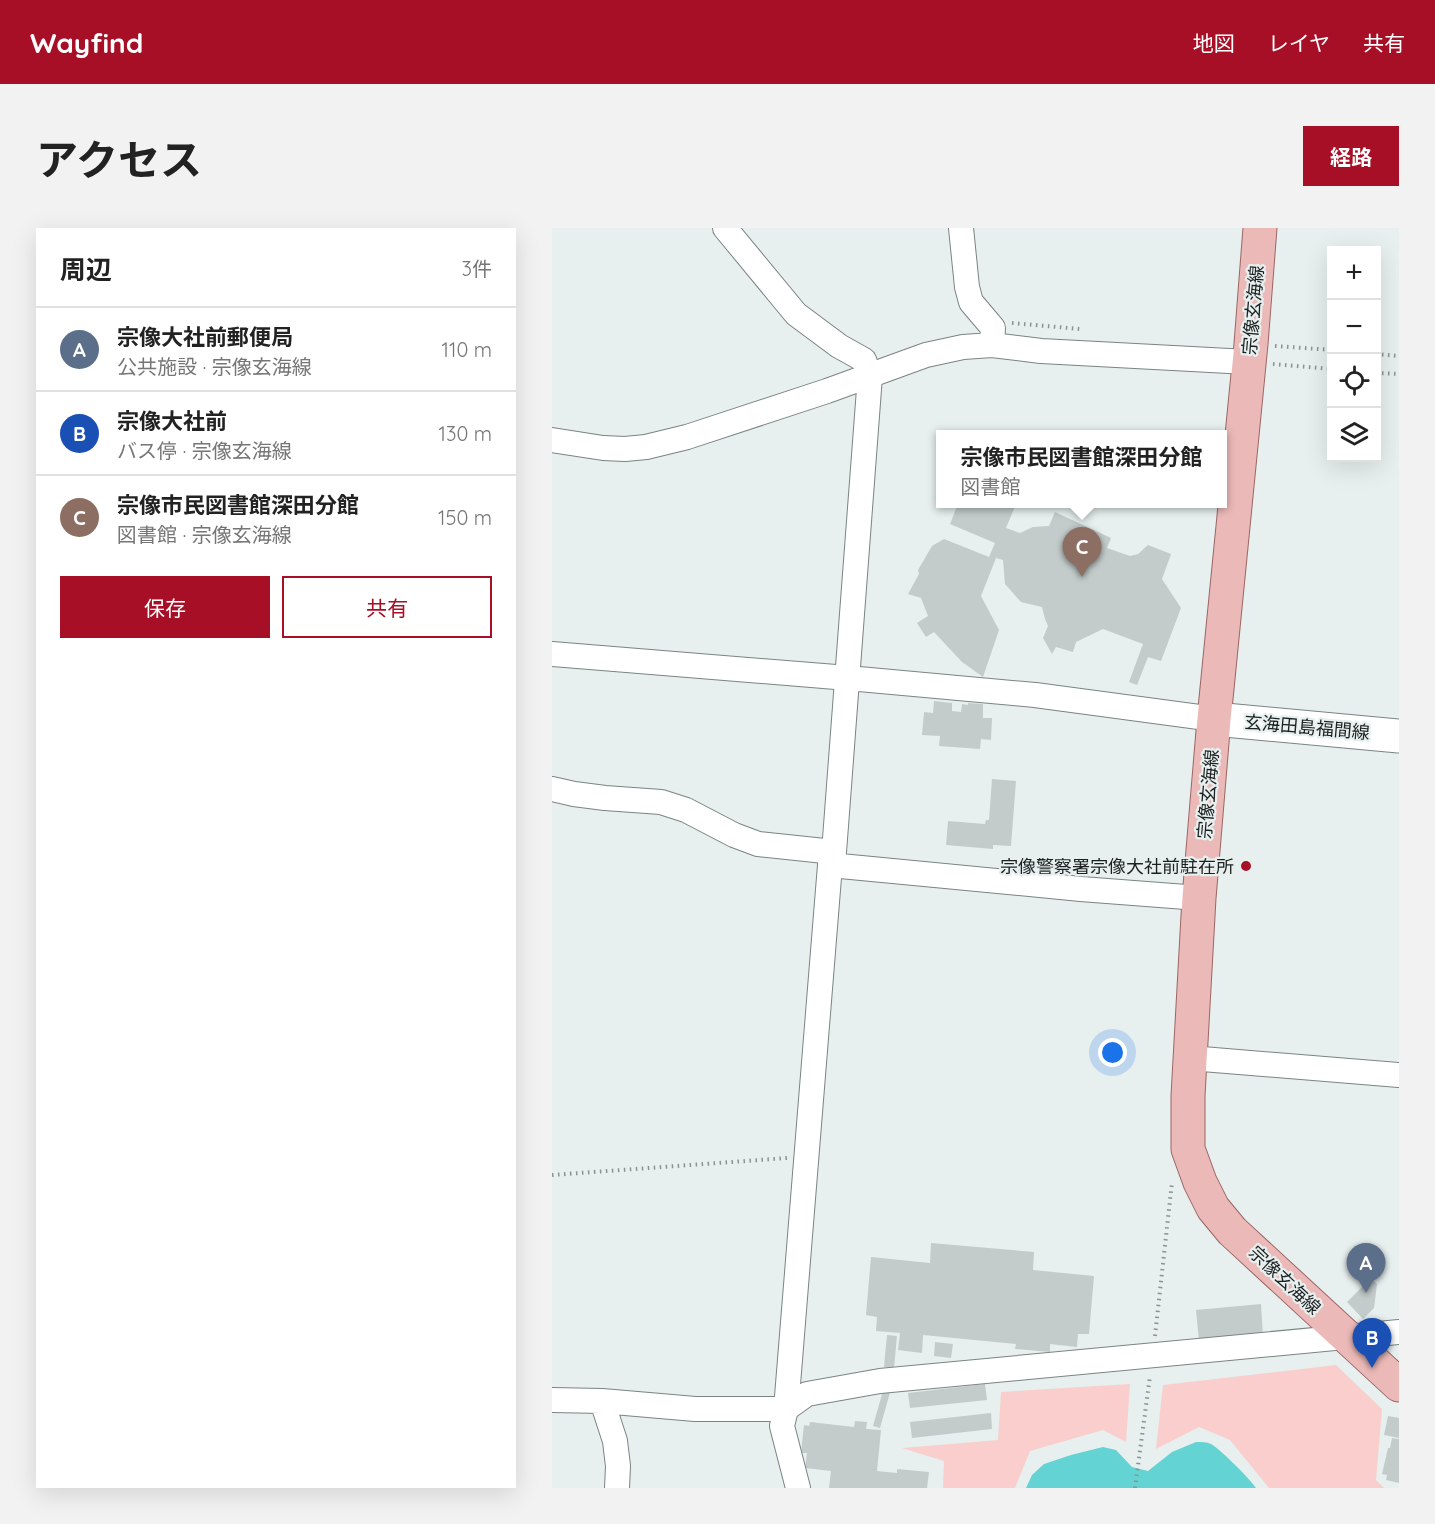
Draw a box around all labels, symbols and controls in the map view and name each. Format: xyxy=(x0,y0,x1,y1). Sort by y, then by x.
text: Wayfind xyxy=(30,25,143,60)
text: 地図 xyxy=(1193,30,1235,56)
text: レイヤ xyxy=(1268,30,1330,56)
text: 共有 xyxy=(1363,30,1405,56)
button: 経路 xyxy=(1303,126,1399,186)
text: アクセス xyxy=(36,133,202,186)
map controls xyxy=(1327,246,1381,462)
button: + xyxy=(1327,246,1381,300)
text: 周辺 xyxy=(60,253,112,286)
text: 3件 xyxy=(462,256,492,281)
street label: 宗像玄海線 xyxy=(1238,264,1268,356)
button: − xyxy=(1327,300,1381,354)
text: 宗像大社前郵便局 xyxy=(117,323,293,351)
text: A xyxy=(73,337,86,362)
text: 110 m xyxy=(442,337,492,362)
text: 公共施設 · 宗像玄海線 xyxy=(117,354,312,379)
button: locate xyxy=(1327,354,1381,408)
text: 宗像大社前 xyxy=(117,407,227,435)
button: layers xyxy=(1327,408,1381,462)
text: B xyxy=(73,421,86,446)
text: 130 m xyxy=(439,421,492,446)
popup xyxy=(936,430,1227,508)
text: バス停 · 宗像玄海線 xyxy=(117,438,292,463)
text: 宗像市民図書館深田分館 xyxy=(960,443,1203,471)
text: 図書館 xyxy=(960,474,1020,499)
text: 宗像市民図書館深田分館 xyxy=(117,491,359,519)
text: C xyxy=(73,505,86,530)
text: 150 m xyxy=(438,505,492,530)
text: 図書館 · 宗像玄海線 xyxy=(117,522,292,547)
pin: C xyxy=(1062,528,1102,577)
button: 保存 xyxy=(60,576,270,638)
button: 共有 xyxy=(282,576,492,638)
street label: 玄海田島福間線 xyxy=(1243,710,1371,744)
street label: 宗像玄海線 xyxy=(1193,748,1223,840)
place label: 宗像警察署宗像大社前駐在所 xyxy=(1000,855,1234,878)
marker: 宗像警察署宗像大社前駐在所 xyxy=(1239,859,1253,873)
your location xyxy=(1098,1038,1127,1067)
street label: 宗像玄海線 xyxy=(1244,1241,1326,1319)
pin: A xyxy=(1346,1244,1386,1293)
pin: B xyxy=(1352,1318,1392,1368)

